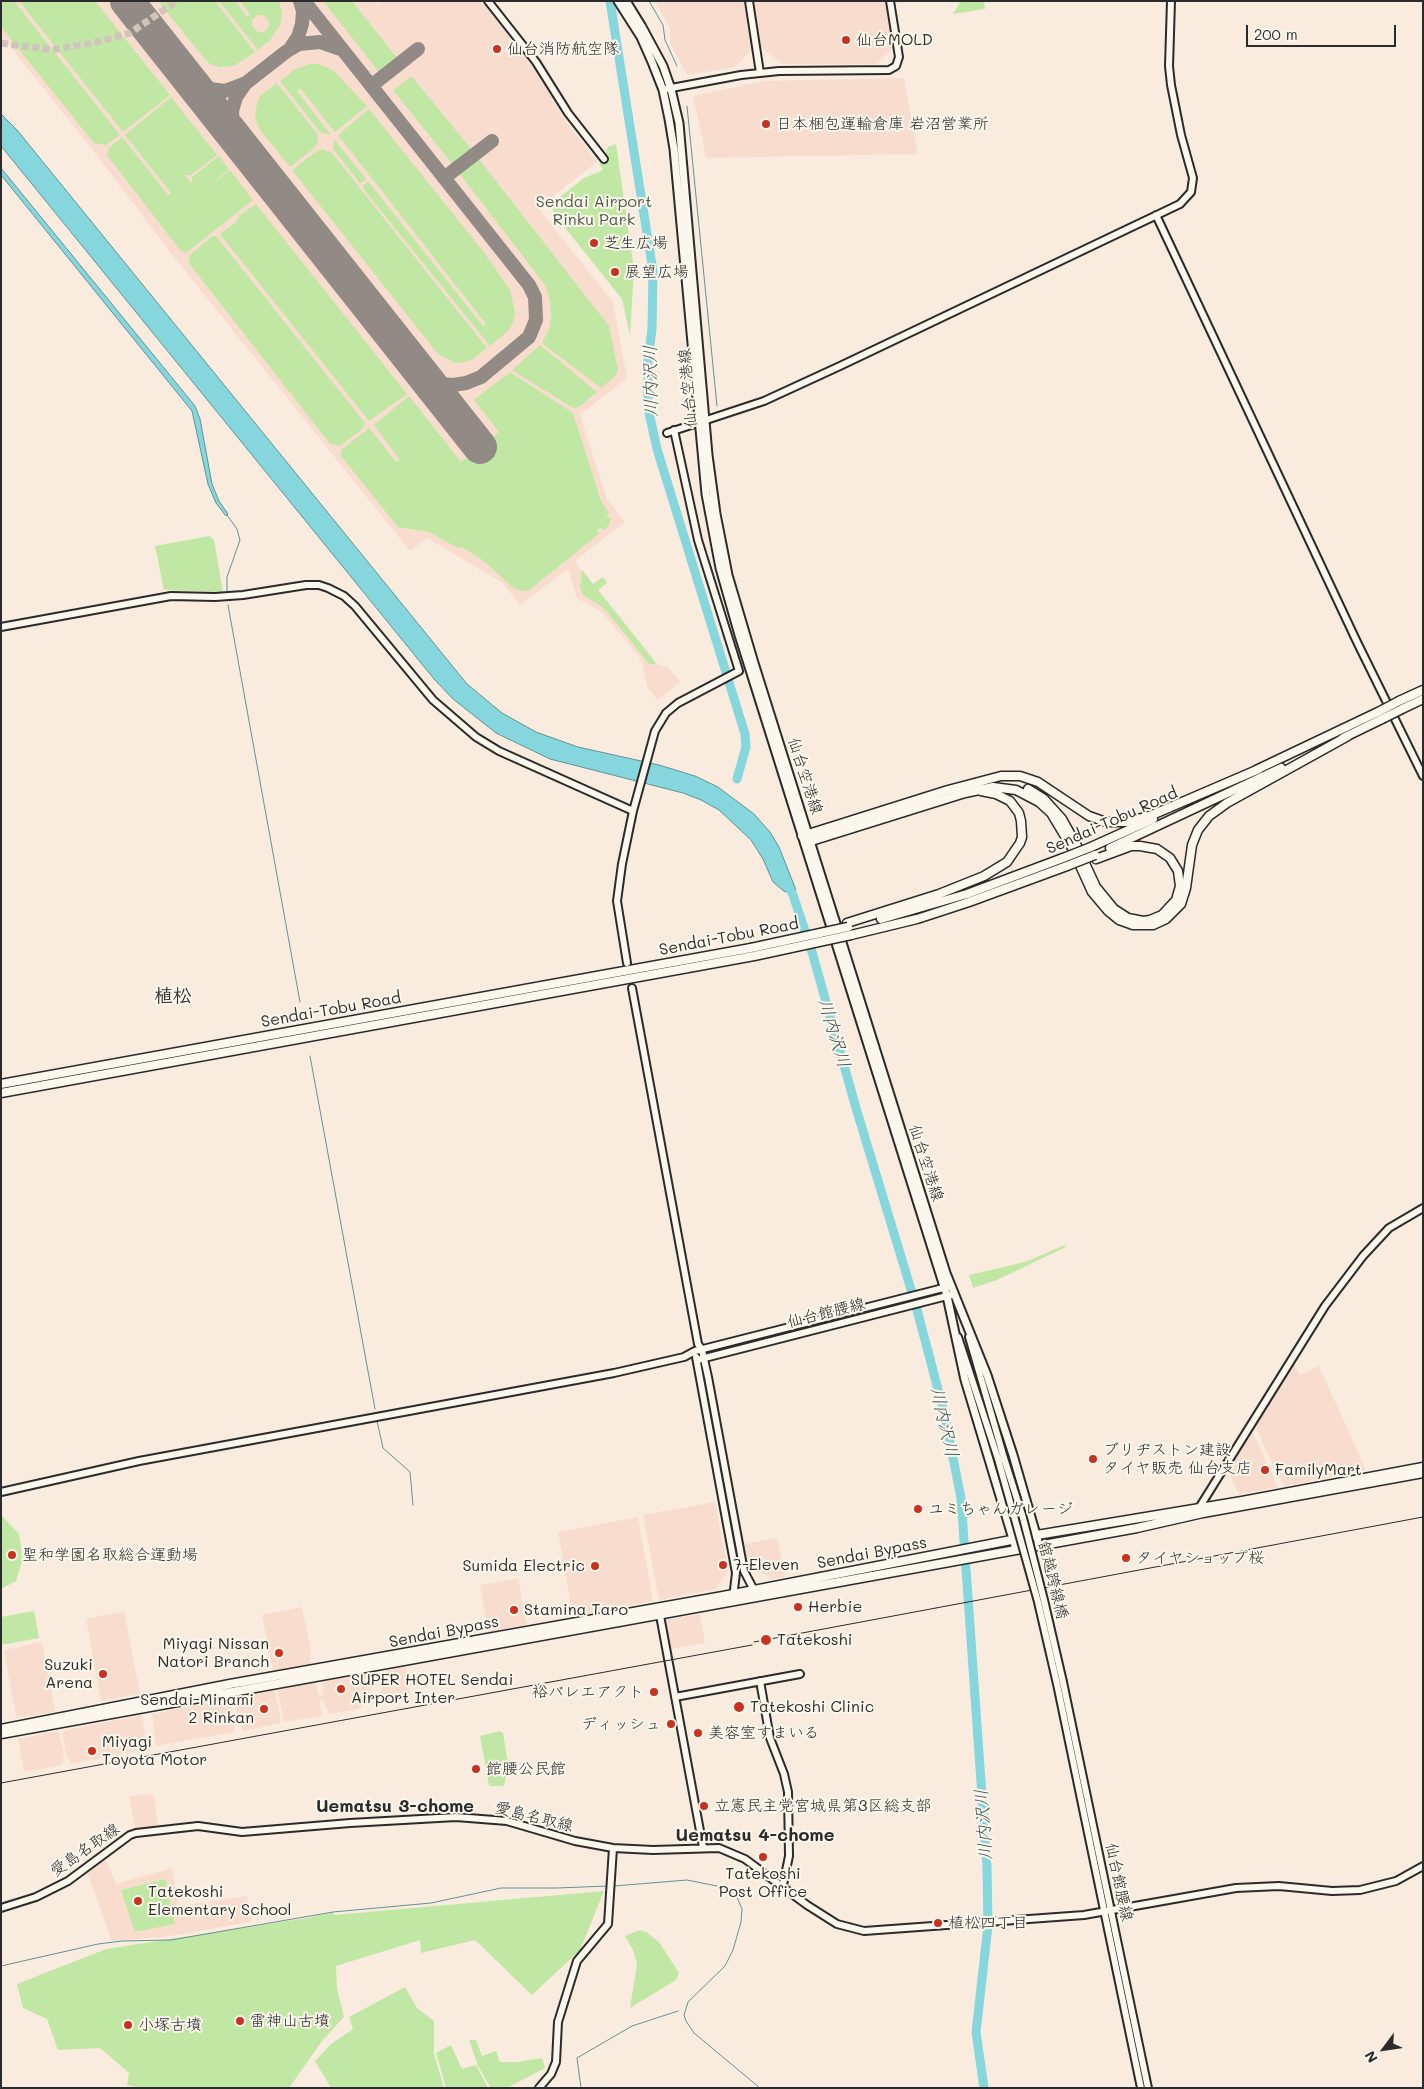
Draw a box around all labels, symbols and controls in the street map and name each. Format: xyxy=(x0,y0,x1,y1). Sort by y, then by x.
scale bar xyxy=(1249,15,1399,47)
text: 200 m xyxy=(1254,24,1298,44)
place label: 仙台MOLD xyxy=(856,30,933,50)
marker: 仙台MOLD xyxy=(840,34,852,46)
place label: 仙台消防航空隊 xyxy=(507,39,619,59)
marker: 仙台消防航空隊 xyxy=(491,43,503,55)
place label: 日本梱包運輸倉庫 岩沼営業所 xyxy=(776,114,989,134)
marker: 日本梱包運輸倉庫 岩沼営業所 xyxy=(760,118,772,130)
park label: Sendai Airport Rinku Park xyxy=(536,192,652,230)
place label: 芝生広場 xyxy=(604,233,668,253)
marker: 芝生広場 xyxy=(588,237,600,249)
place label: 展望広場 xyxy=(625,262,689,282)
marker: 展望広場 xyxy=(609,266,621,278)
water label: 川内沢川 xyxy=(640,345,662,417)
street label: 仙台空港線 xyxy=(675,347,701,429)
street label: 仙台空港線 xyxy=(784,735,826,817)
street label: Sendai-Tobu Road xyxy=(1043,783,1181,859)
street label: Sendai-Tobu Road xyxy=(658,914,800,960)
district label: 植松 xyxy=(154,985,192,1007)
street label: Sendai-Tobu Road xyxy=(259,988,403,1032)
water label: 川内沢川 xyxy=(813,995,855,1071)
street label: 仙台空港線 xyxy=(905,1122,947,1204)
street label: 仙台館腰線 xyxy=(785,1294,867,1332)
water label: 川内沢川 xyxy=(925,1384,963,1460)
place label: ブリヂストン建設 タイヤ販売 仙台支店 xyxy=(1103,1440,1252,1478)
marker: ブリヂストン建設 タイヤ販売 仙台支店 xyxy=(1087,1453,1099,1465)
place label: FamilyMart xyxy=(1275,1460,1362,1480)
marker: FamilyMart xyxy=(1259,1464,1271,1476)
place label: ユミちゃんガレージ xyxy=(928,1499,1073,1519)
marker: ユミちゃんガレージ xyxy=(912,1503,924,1515)
street label: Sendai Bypass xyxy=(815,1533,929,1573)
street label: 舘越跨線橋 xyxy=(1034,1539,1072,1621)
place label: 聖和学園名取総合運動場 xyxy=(22,1545,198,1565)
place label: タイヤショップ桜 xyxy=(1136,1548,1264,1568)
marker: 聖和学園名取総合運動場 xyxy=(6,1549,18,1561)
marker: タイヤショップ桜 xyxy=(1120,1552,1132,1564)
place label: 7-Eleven xyxy=(733,1555,799,1575)
place label: Sumida Electric xyxy=(462,1556,585,1576)
marker: 7-Eleven xyxy=(717,1559,729,1571)
marker: Sumida Electric xyxy=(589,1560,601,1572)
place label: Herbie xyxy=(808,1597,862,1617)
place label: Stamina Taro xyxy=(524,1600,628,1620)
marker: Herbie xyxy=(792,1601,804,1613)
marker: Stamina Taro xyxy=(508,1604,520,1616)
street label: Sendai Bypass xyxy=(387,1612,501,1652)
place label: Tatekoshi xyxy=(777,1630,853,1650)
marker: Tatekoshi xyxy=(759,1633,773,1647)
place label: Miyagi Nissan Natori Branch xyxy=(157,1634,269,1672)
marker: Miyagi Nissan Natori Branch xyxy=(273,1647,285,1659)
place label: Suzuki Arena xyxy=(44,1655,93,1693)
marker: Suzuki Arena xyxy=(97,1668,109,1680)
place label: SUPER HOTEL Sendai Airport Inter xyxy=(351,1670,513,1708)
place label: 裕バレエアクト xyxy=(532,1682,644,1702)
marker: SUPER HOTEL Sendai Airport Inter xyxy=(335,1683,347,1695)
marker: 裕バレエアクト xyxy=(648,1686,660,1698)
place label: Sendai-Minami 2 Rinkan xyxy=(140,1690,254,1728)
place label: Tatekoshi Clinic xyxy=(750,1697,874,1717)
marker: Tatekoshi Clinic xyxy=(732,1700,746,1714)
marker: Sendai-Minami 2 Rinkan xyxy=(258,1703,270,1715)
place label: ディッシュ xyxy=(581,1714,661,1734)
marker: ディッシュ xyxy=(665,1718,677,1730)
place label: 美容室すまいる xyxy=(708,1723,820,1743)
marker: 美容室すまいる xyxy=(692,1727,704,1739)
place label: Miyagi Toyota Motor xyxy=(102,1732,207,1770)
marker: Miyagi Toyota Motor xyxy=(86,1745,98,1757)
place label: 館腰公民館 xyxy=(486,1759,566,1779)
marker: 館腰公民館 xyxy=(470,1763,482,1775)
water label: 川内沢川 xyxy=(971,1788,997,1862)
district label: Uematsu 3-chome xyxy=(316,1795,474,1817)
place label: 立憲民主党宮城県第3区総支部 xyxy=(714,1796,931,1816)
street label: 愛島名取線 xyxy=(493,1798,575,1836)
marker: 立憲民主党宮城県第3区総支部 xyxy=(698,1800,710,1812)
street label: 愛島名取線 xyxy=(47,1819,123,1881)
district label: Uematsu 4-chome xyxy=(676,1824,834,1846)
street label: 仙台館腰線 xyxy=(1101,1841,1137,1923)
marker: Tatekoshi Post Office xyxy=(757,1851,769,1863)
place label: Tatekoshi Post Office xyxy=(719,1864,807,1902)
place label: Tatekoshi Elementary School xyxy=(148,1882,292,1920)
marker: Tatekoshi Elementary School xyxy=(132,1895,144,1907)
place label: 植松四丁目 xyxy=(948,1913,1028,1933)
marker: 植松四丁目 xyxy=(932,1917,944,1929)
place label: 雷神山古墳 xyxy=(250,2011,330,2031)
place label: 小塚古墳 xyxy=(138,2015,202,2035)
marker: 雷神山古墳 xyxy=(234,2015,246,2027)
marker: 小塚古墳 xyxy=(122,2019,134,2031)
north arrow xyxy=(1359,2024,1409,2074)
text: N xyxy=(1360,2048,1382,2066)

